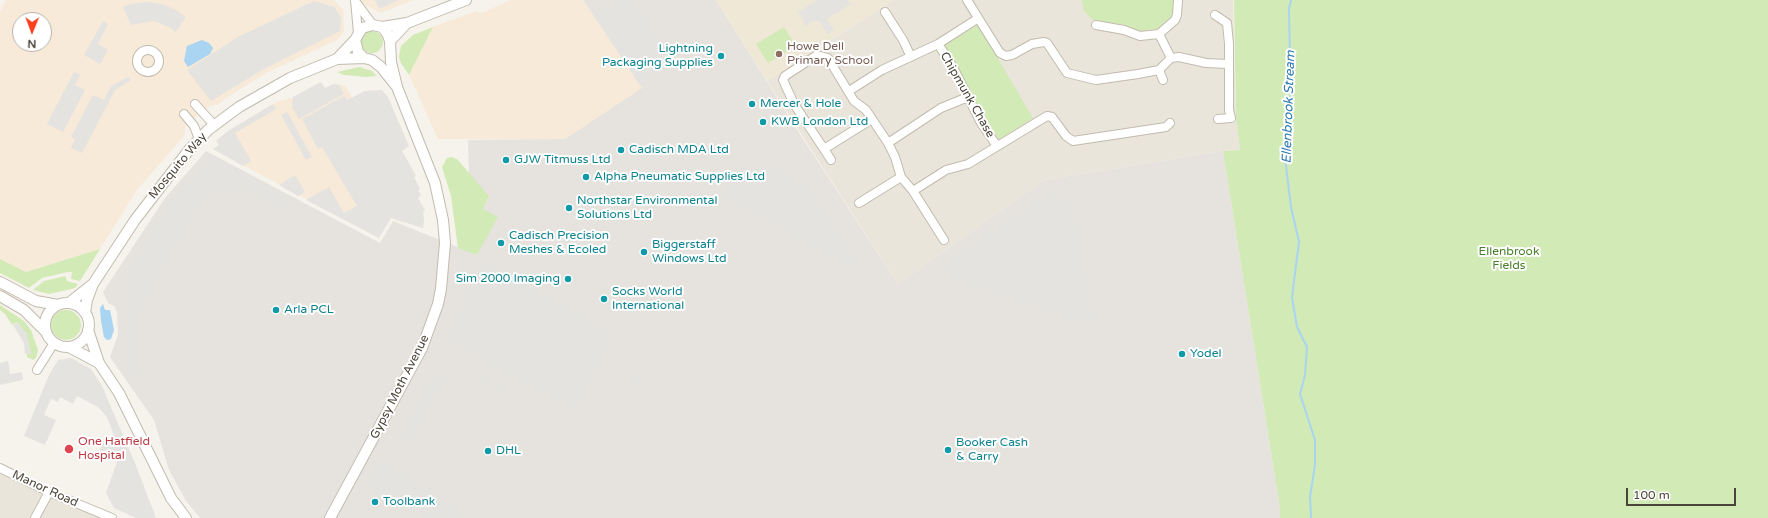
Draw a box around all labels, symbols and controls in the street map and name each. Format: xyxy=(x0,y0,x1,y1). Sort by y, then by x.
north arrow xyxy=(12,12,52,52)
text: N xyxy=(27,37,36,50)
place label: Howe Dell Primary School xyxy=(787,40,873,68)
place label: Lightning Packaging Supplies xyxy=(602,42,713,70)
marker: Howe Dell Primary School xyxy=(774,49,784,59)
street label: Chipmunk Chase xyxy=(937,50,997,140)
water label: Ellenbrook Stream xyxy=(1279,50,1299,164)
marker: Lightning Packaging Supplies xyxy=(716,51,726,61)
place label: Mercer & Hole xyxy=(760,97,841,111)
marker: Mercer & Hole xyxy=(747,99,757,109)
place label: KWB London Ltd xyxy=(771,115,868,129)
marker: KWB London Ltd xyxy=(758,117,768,127)
street label: Mosquito Way xyxy=(146,130,210,202)
place label: Cadisch MDA Ltd xyxy=(629,143,729,157)
marker: Cadisch MDA Ltd xyxy=(616,145,626,155)
place label: GJW Titmuss Ltd xyxy=(514,153,611,167)
marker: GJW Titmuss Ltd xyxy=(501,155,511,165)
place label: Alpha Pneumatic Supplies Ltd xyxy=(594,170,765,184)
marker: Alpha Pneumatic Supplies Ltd xyxy=(581,172,591,182)
place label: Northstar Environmental Solutions Ltd xyxy=(577,194,717,222)
marker: Northstar Environmental Solutions Ltd xyxy=(564,203,574,213)
place label: Cadisch Precision Meshes & Ecoled xyxy=(509,229,609,257)
marker: Cadisch Precision Meshes & Ecoled xyxy=(496,238,506,248)
place label: Biggerstaff Windows Ltd xyxy=(652,238,726,266)
park label: Ellenbrook Fields xyxy=(1479,245,1539,273)
marker: Biggerstaff Windows Ltd xyxy=(639,247,649,257)
place label: Sim 2000 Imaging xyxy=(456,272,560,286)
marker: Sim 2000 Imaging xyxy=(563,274,573,284)
place label: Socks World International xyxy=(612,285,684,313)
marker: Socks World International xyxy=(599,294,609,304)
place label: Arla PCL xyxy=(284,303,334,317)
marker: Arla PCL xyxy=(271,305,281,315)
street label: Gypsy Moth Avenue xyxy=(367,332,433,442)
place label: Yodel xyxy=(1190,347,1221,361)
marker: Yodel xyxy=(1177,349,1187,359)
place label: One Hatfield Hospital xyxy=(78,435,150,463)
place label: Booker Cash & Carry xyxy=(956,436,1028,464)
marker: One Hatfield Hospital xyxy=(63,443,75,455)
place label: DHL xyxy=(496,444,521,458)
marker: Booker Cash & Carry xyxy=(943,445,953,455)
marker: DHL xyxy=(483,446,493,456)
street label: Manor Road xyxy=(10,468,80,510)
scale bar xyxy=(1628,480,1738,506)
text: 100 m xyxy=(1633,488,1670,502)
place label: Toolbank xyxy=(383,495,435,509)
marker: Toolbank xyxy=(370,497,380,507)

